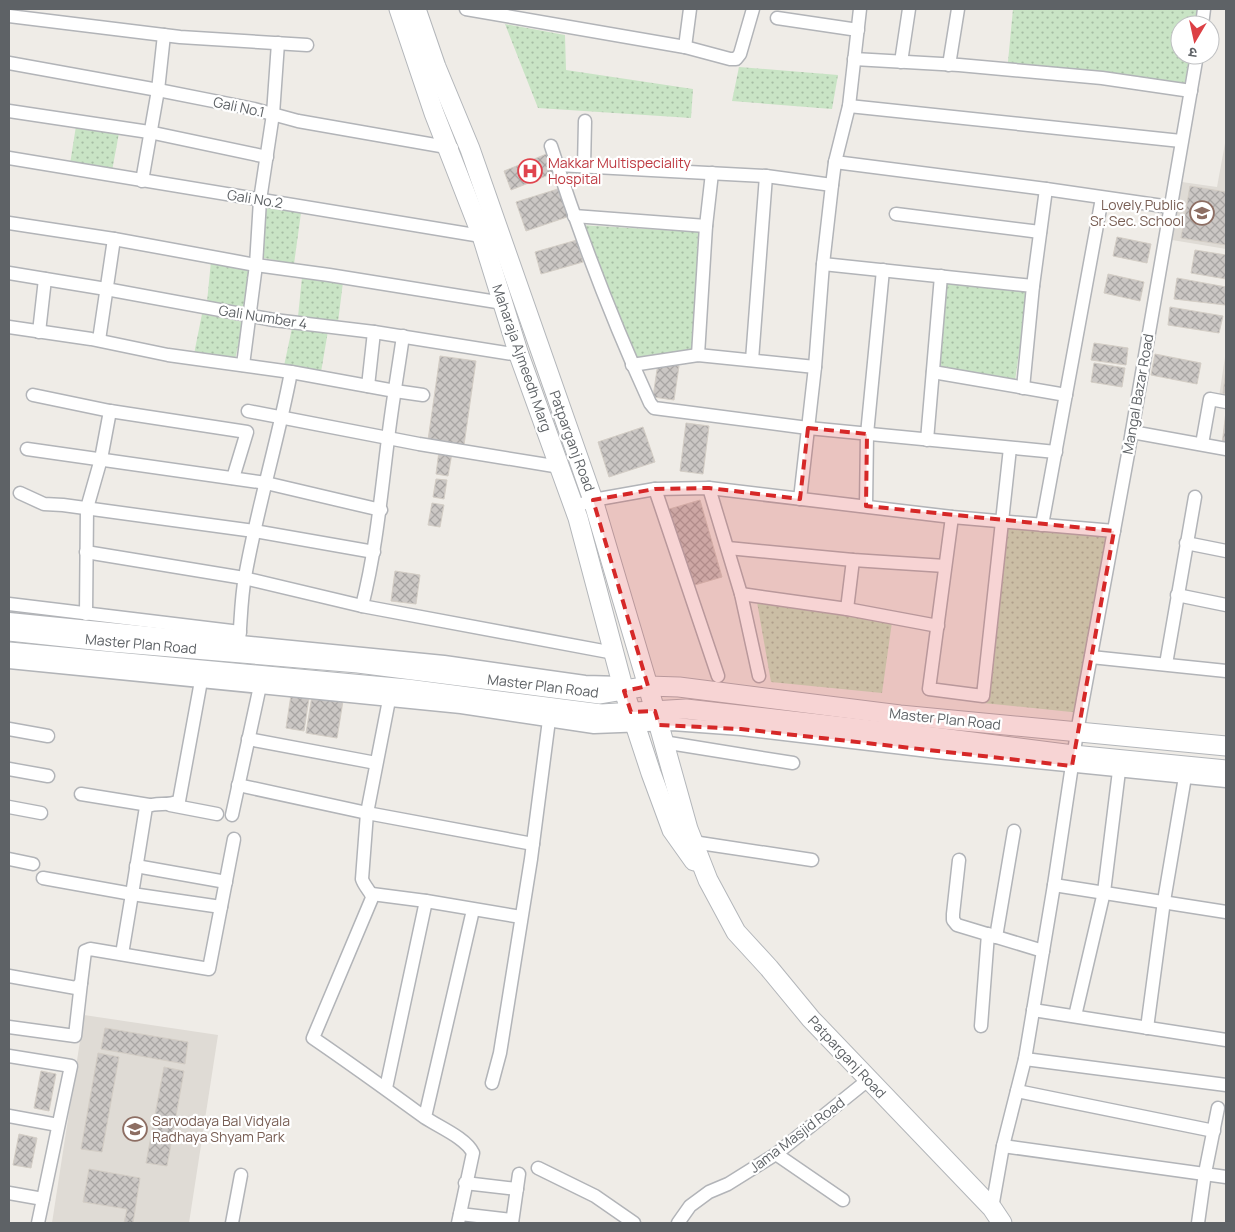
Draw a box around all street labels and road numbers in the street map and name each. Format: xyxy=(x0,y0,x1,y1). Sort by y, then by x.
street label: Gali No.1 xyxy=(212,92,266,121)
street label: Gali No.2 xyxy=(226,185,284,212)
street label: Maharaja Ajmeedh Marg xyxy=(488,282,557,434)
street label: Gali Number 4 xyxy=(217,300,309,333)
street label: Mangal Bazar Road xyxy=(1118,332,1157,456)
street label: Patparganj Road xyxy=(545,388,600,494)
street label: Master Plan Road xyxy=(84,629,198,658)
street label: Master Plan Road xyxy=(486,669,600,702)
street label: Master Plan Road xyxy=(888,703,1002,734)
street label: Patparganj Road xyxy=(804,1011,891,1102)
street label: Jama Masjid Road xyxy=(745,1093,848,1177)

